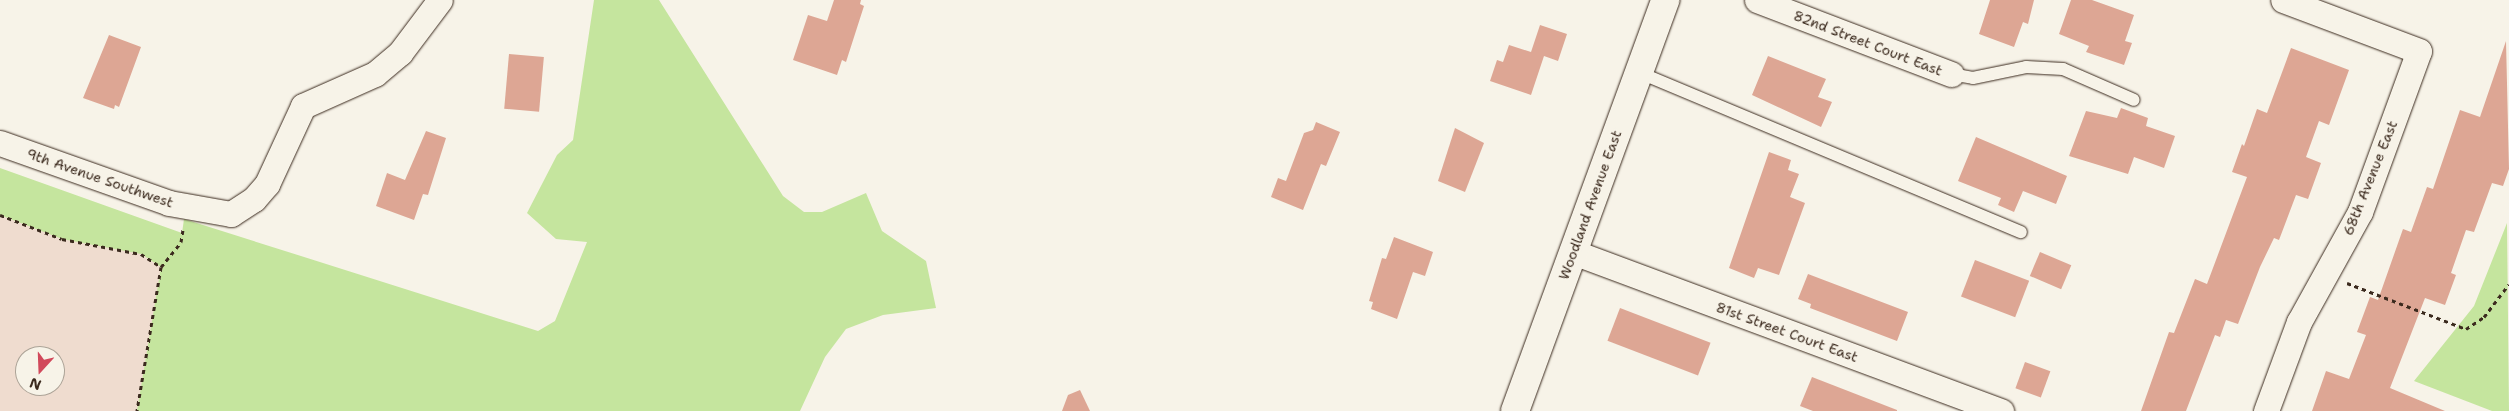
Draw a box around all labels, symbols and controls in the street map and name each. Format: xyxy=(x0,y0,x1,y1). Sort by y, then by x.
street label: 82nd Street Court East xyxy=(1791,7,1945,79)
street label: 68th Avenue East xyxy=(2339,118,2401,238)
street label: Woodland Avenue East xyxy=(1555,128,1625,282)
street label: 9th Avenue Southwest xyxy=(24,145,176,211)
street label: 81st Street Court East xyxy=(1714,298,1860,366)
north arrow xyxy=(15,346,65,396)
text: N xyxy=(27,374,44,395)

